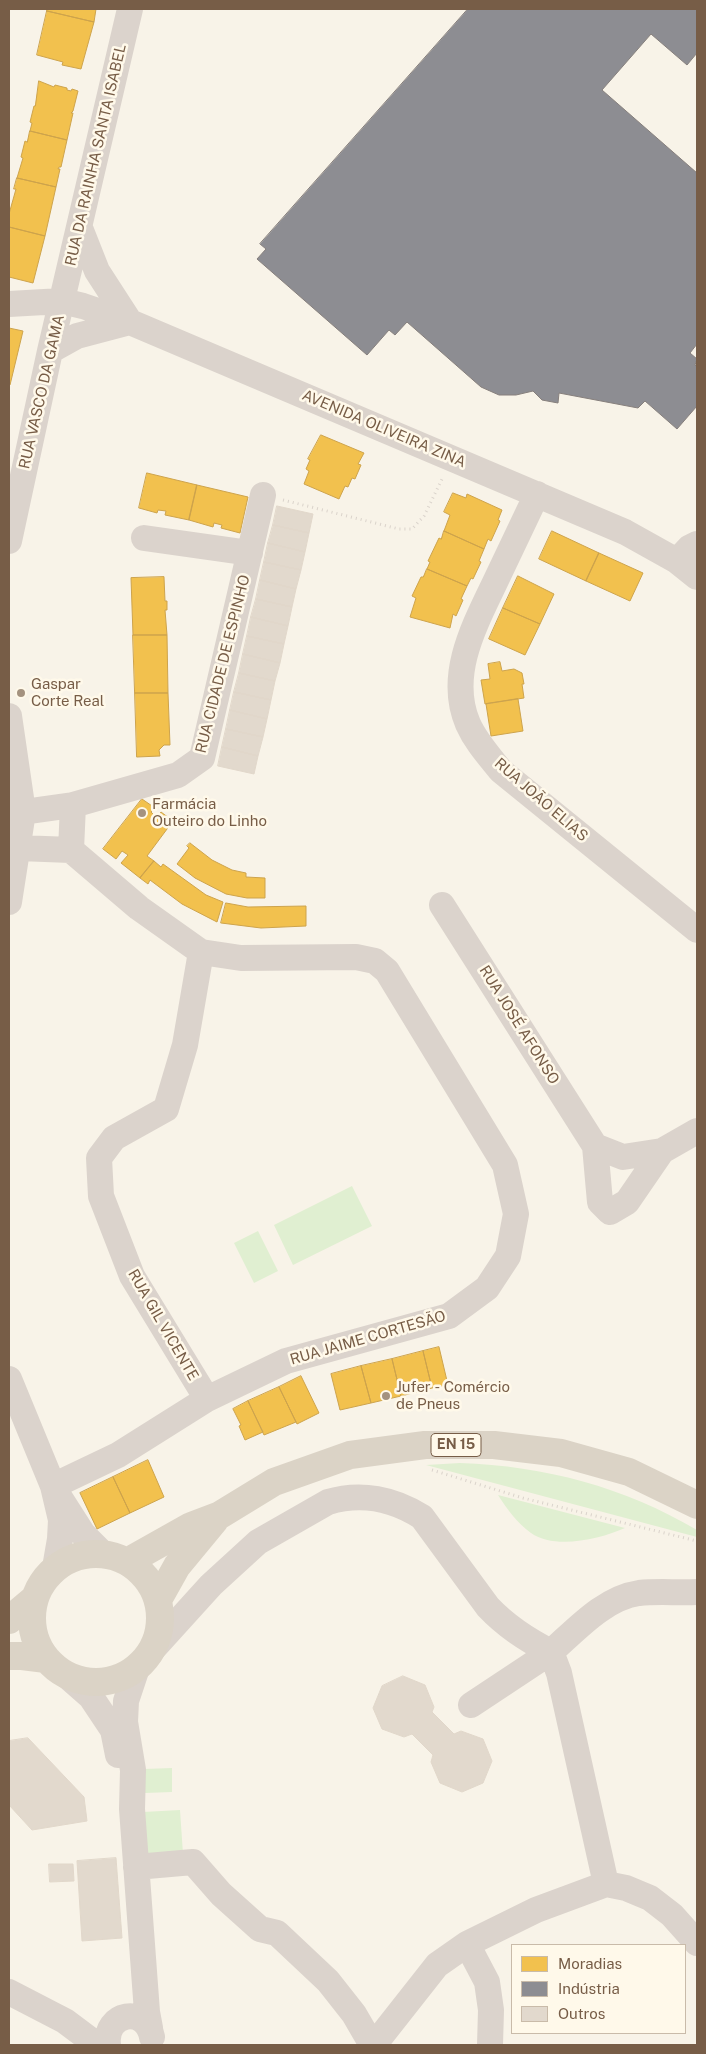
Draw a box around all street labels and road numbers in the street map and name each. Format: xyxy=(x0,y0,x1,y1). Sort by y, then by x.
street label: RUA DA RAINHA SANTA ISABEL xyxy=(62,42,130,268)
street label: RUA VASCO DA GAMA xyxy=(15,313,69,471)
street label: AVENIDA OLIVEIRA ZINA xyxy=(299,386,469,472)
street label: RUA CIDADE DE ESPINHO xyxy=(192,573,254,755)
street label: RUA JOÃO ELIAS xyxy=(491,754,591,846)
street label: RUA JOSÉ AFONSO xyxy=(475,962,563,1088)
street label: RUA GIL VICENTE xyxy=(124,1266,202,1384)
street label: RUA JAIME CORTESÃO xyxy=(288,1307,448,1369)
road number: EN 15 xyxy=(431,1434,481,1456)

